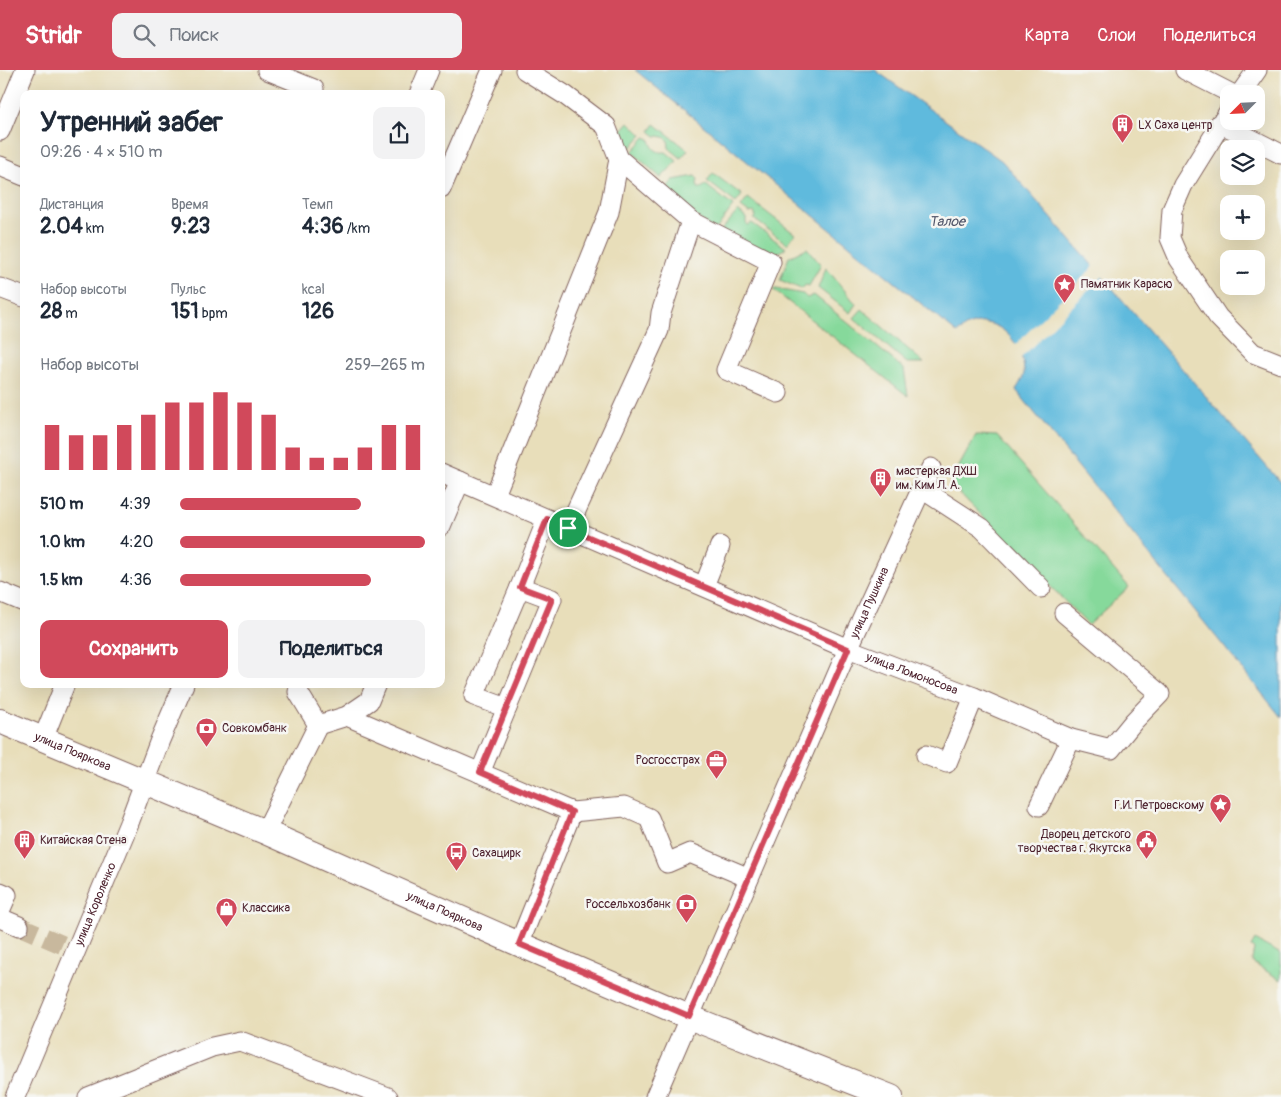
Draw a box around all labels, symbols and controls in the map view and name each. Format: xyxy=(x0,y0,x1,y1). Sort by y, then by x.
search box xyxy=(112,13,462,58)
text: Stridr xyxy=(25,21,82,50)
icon: search xyxy=(130,21,158,49)
text: Поиск xyxy=(170,23,219,47)
text: Карта xyxy=(1025,24,1069,47)
text: Слои xyxy=(1097,24,1135,47)
text: Поделиться xyxy=(1163,24,1256,47)
north arrow xyxy=(1220,85,1265,130)
map controls xyxy=(1220,85,1265,295)
text: Утренний забег xyxy=(40,105,223,140)
button: share xyxy=(373,107,425,159)
building icon: LX Саха центр xyxy=(1110,113,1134,144)
place label: LX Саха центр xyxy=(1138,118,1213,133)
button: layers xyxy=(1220,140,1265,185)
text: 09:26 · 4 × 510 m xyxy=(40,142,162,162)
button: + xyxy=(1220,195,1265,240)
text: Дистанция xyxy=(40,196,104,213)
text: Время xyxy=(171,196,208,213)
text: Темп xyxy=(302,196,333,213)
text: 2.04 xyxy=(40,213,83,240)
text: 9:23 xyxy=(171,213,210,240)
text: 4:36 xyxy=(302,213,344,240)
water label: Талое xyxy=(929,213,967,230)
text: km xyxy=(83,220,104,237)
text: /km xyxy=(344,220,370,237)
button: − xyxy=(1220,250,1265,295)
place icon: Памятник Карасю xyxy=(1053,272,1077,303)
place label: Памятник Карасю xyxy=(1081,277,1173,292)
text: Набор высоты xyxy=(40,281,127,298)
text: Пульс xyxy=(171,281,206,298)
text: kcal xyxy=(302,281,325,298)
text: 28 xyxy=(40,298,62,325)
text: 151 xyxy=(171,298,199,325)
text: 126 xyxy=(302,298,334,325)
text: m xyxy=(62,305,78,322)
text: bpm xyxy=(199,305,228,322)
text: Набор высоты xyxy=(40,355,139,375)
text: 259–265 m xyxy=(345,355,425,375)
place label: мастеркая ДХШ им. Ким Л. А. xyxy=(896,464,977,493)
building icon: мастеркая ДХШ им. Ким Л. А. xyxy=(868,466,892,497)
text: 510 m xyxy=(40,494,84,514)
text: 4:39 xyxy=(120,494,151,514)
pin xyxy=(547,507,589,549)
icon: arrive xyxy=(554,514,582,542)
text: 1.0 km xyxy=(40,532,85,552)
text: 4:20 xyxy=(120,532,153,552)
street label: улица Пушкина xyxy=(847,564,893,641)
text: 1.5 km xyxy=(40,570,83,590)
text: 4:36 xyxy=(120,570,152,590)
button: Сохранить xyxy=(40,620,228,678)
button: Поделиться xyxy=(238,620,425,678)
street label: улица Ломоносова xyxy=(863,649,960,698)
bank icon: Совкомбанк xyxy=(194,716,218,747)
place label: Совкомбанк xyxy=(222,721,287,736)
street label: улица Пояркова xyxy=(31,729,114,775)
office icon: Росгосстрах xyxy=(704,748,728,779)
place label: Росгосстрах xyxy=(636,753,700,768)
place icon: Г.И. Петровскому xyxy=(1208,793,1232,824)
place label: Г.И. Петровскому xyxy=(1114,798,1204,813)
place label: Дворец детского творчества г. Якутска xyxy=(1018,827,1132,856)
building icon: Китайская Стена xyxy=(12,828,36,859)
public building icon: Дворец детского творчества г. Якутска xyxy=(1135,829,1159,860)
place label: Китайская Стена xyxy=(40,833,127,848)
bus stop icon: Сахацирк xyxy=(444,841,468,872)
place label: Сахацирк xyxy=(472,846,521,861)
street label: улица Короленко xyxy=(71,860,120,949)
street label: улица Пояркова xyxy=(403,888,486,935)
bank icon: Россельхозбанк xyxy=(675,892,699,923)
shop icon: Классика xyxy=(214,896,238,927)
place label: Россельхозбанк xyxy=(586,897,671,912)
place label: Классика xyxy=(242,901,291,916)

